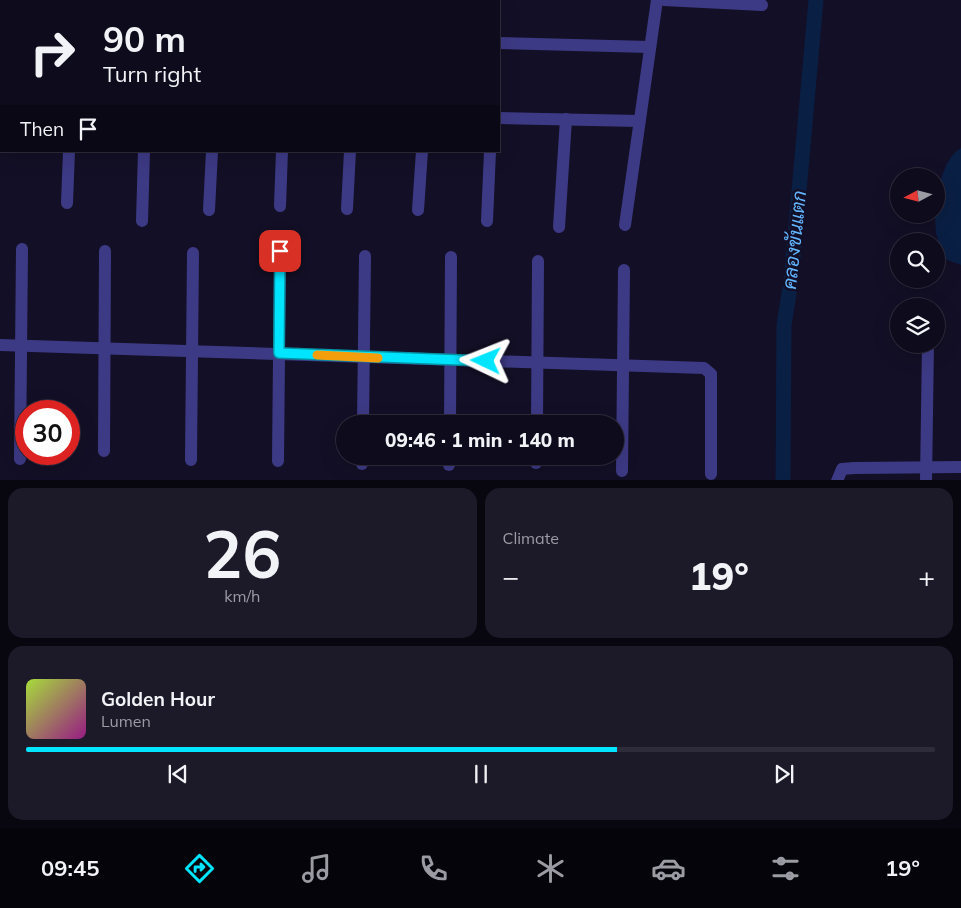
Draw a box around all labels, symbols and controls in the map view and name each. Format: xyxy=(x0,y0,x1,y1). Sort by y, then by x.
text: 90 m xyxy=(103,17,186,61)
icon: right xyxy=(20,20,85,85)
text: Turn right xyxy=(103,60,201,88)
icon: arrive xyxy=(74,115,102,143)
text: Then xyxy=(20,117,64,141)
north arrow xyxy=(890,168,945,222)
map controls xyxy=(890,168,945,353)
water label: คลองขันแตก xyxy=(777,189,811,291)
pin xyxy=(259,230,301,272)
button: search xyxy=(890,233,945,288)
icon: arrive xyxy=(266,237,294,265)
button: layers xyxy=(890,298,945,353)
position arrow xyxy=(459,334,511,386)
speed limit sign: 30 xyxy=(15,400,80,465)
text: 09:46 · 1 min · 140 m xyxy=(385,428,575,452)
text: 26 xyxy=(203,513,281,594)
text: Climate xyxy=(503,528,559,548)
text: 19° xyxy=(689,552,749,600)
text: − xyxy=(503,559,519,594)
text: + xyxy=(918,559,935,594)
text: km/h xyxy=(224,586,260,606)
text: Golden Hour xyxy=(101,687,215,711)
text: Lumen xyxy=(101,711,151,731)
icon: previous xyxy=(164,760,192,788)
icon: pause xyxy=(467,760,495,788)
icon: next xyxy=(770,760,798,788)
icon: directions xyxy=(182,851,217,886)
icon: music xyxy=(299,851,334,886)
icon: phone xyxy=(416,851,451,886)
icon: climate xyxy=(533,851,568,886)
icon: car xyxy=(651,851,686,886)
icon: filters xyxy=(768,851,803,886)
text: 09:45 xyxy=(41,854,99,882)
text: 19° xyxy=(885,854,920,882)

